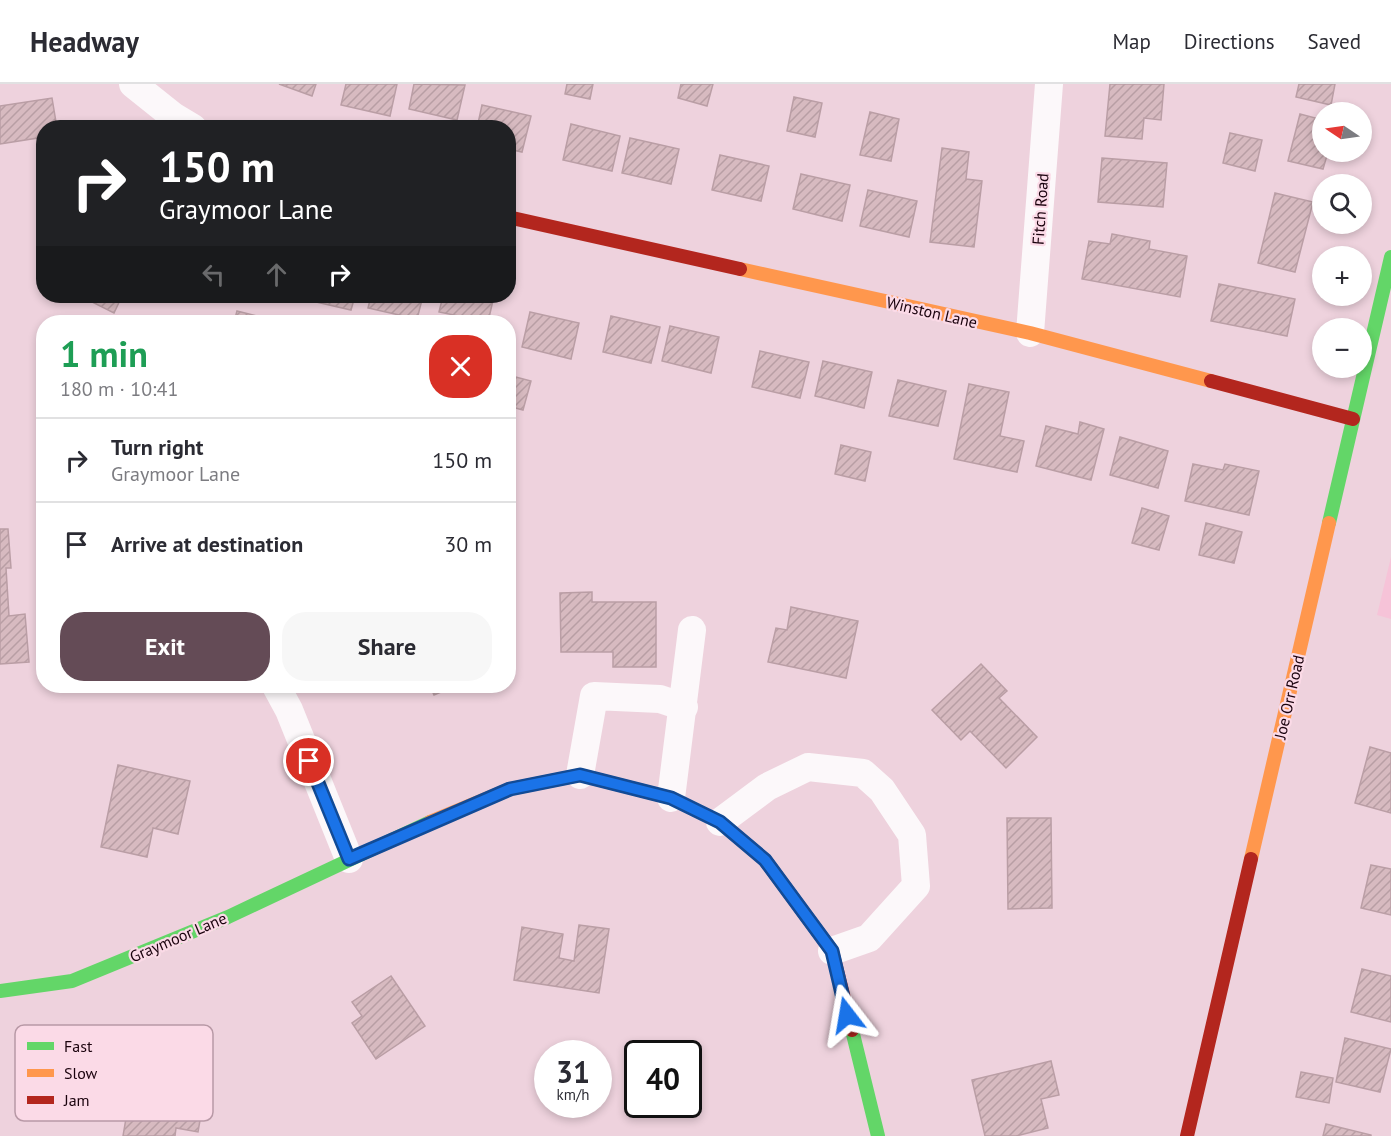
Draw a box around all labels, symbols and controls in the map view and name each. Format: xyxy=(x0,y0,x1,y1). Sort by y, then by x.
text: Headway xyxy=(30,23,139,60)
text: Map xyxy=(1112,28,1151,55)
text: Directions xyxy=(1184,28,1275,55)
text: Saved xyxy=(1308,28,1361,55)
north arrow xyxy=(1312,102,1372,162)
map controls xyxy=(1312,102,1372,378)
text: 150 m xyxy=(159,139,275,194)
icon: right xyxy=(60,144,138,222)
street label: Fitch Road xyxy=(1028,172,1052,246)
button: search xyxy=(1312,174,1372,234)
text: Graymoor Lane xyxy=(159,192,333,226)
button: + xyxy=(1312,246,1372,306)
icon: left xyxy=(197,258,230,291)
icon: ahead xyxy=(260,258,293,291)
icon: right xyxy=(323,258,356,291)
street label: Winston Lane xyxy=(885,292,979,332)
button: − xyxy=(1312,318,1372,378)
text: 1 min xyxy=(60,330,148,377)
button: close xyxy=(429,335,492,398)
text: 180 m · 10:41 xyxy=(60,376,178,402)
text: Turn right xyxy=(111,433,203,461)
icon: right xyxy=(60,444,93,477)
text: 150 m xyxy=(432,446,492,474)
text: Graymoor Lane xyxy=(111,461,240,487)
icon: arrive xyxy=(60,528,93,561)
text: Arrive at destination xyxy=(111,530,303,558)
text: 30 m xyxy=(444,530,492,558)
button: Exit xyxy=(60,612,270,681)
button: Share xyxy=(282,612,492,681)
street label: Joe Orr Road xyxy=(1269,653,1308,742)
pin xyxy=(283,735,334,786)
icon: arrive xyxy=(292,744,325,777)
street label: Graymoor Lane xyxy=(127,908,229,966)
position arrow xyxy=(815,983,879,1047)
legend xyxy=(15,1025,213,1121)
text: Fast xyxy=(64,1036,93,1056)
speed limit sign: 40 xyxy=(624,1040,702,1118)
text: 31 xyxy=(556,1052,590,1091)
text: Slow xyxy=(64,1063,98,1083)
text: km/h xyxy=(557,1085,589,1104)
text: Jam xyxy=(63,1090,90,1110)

